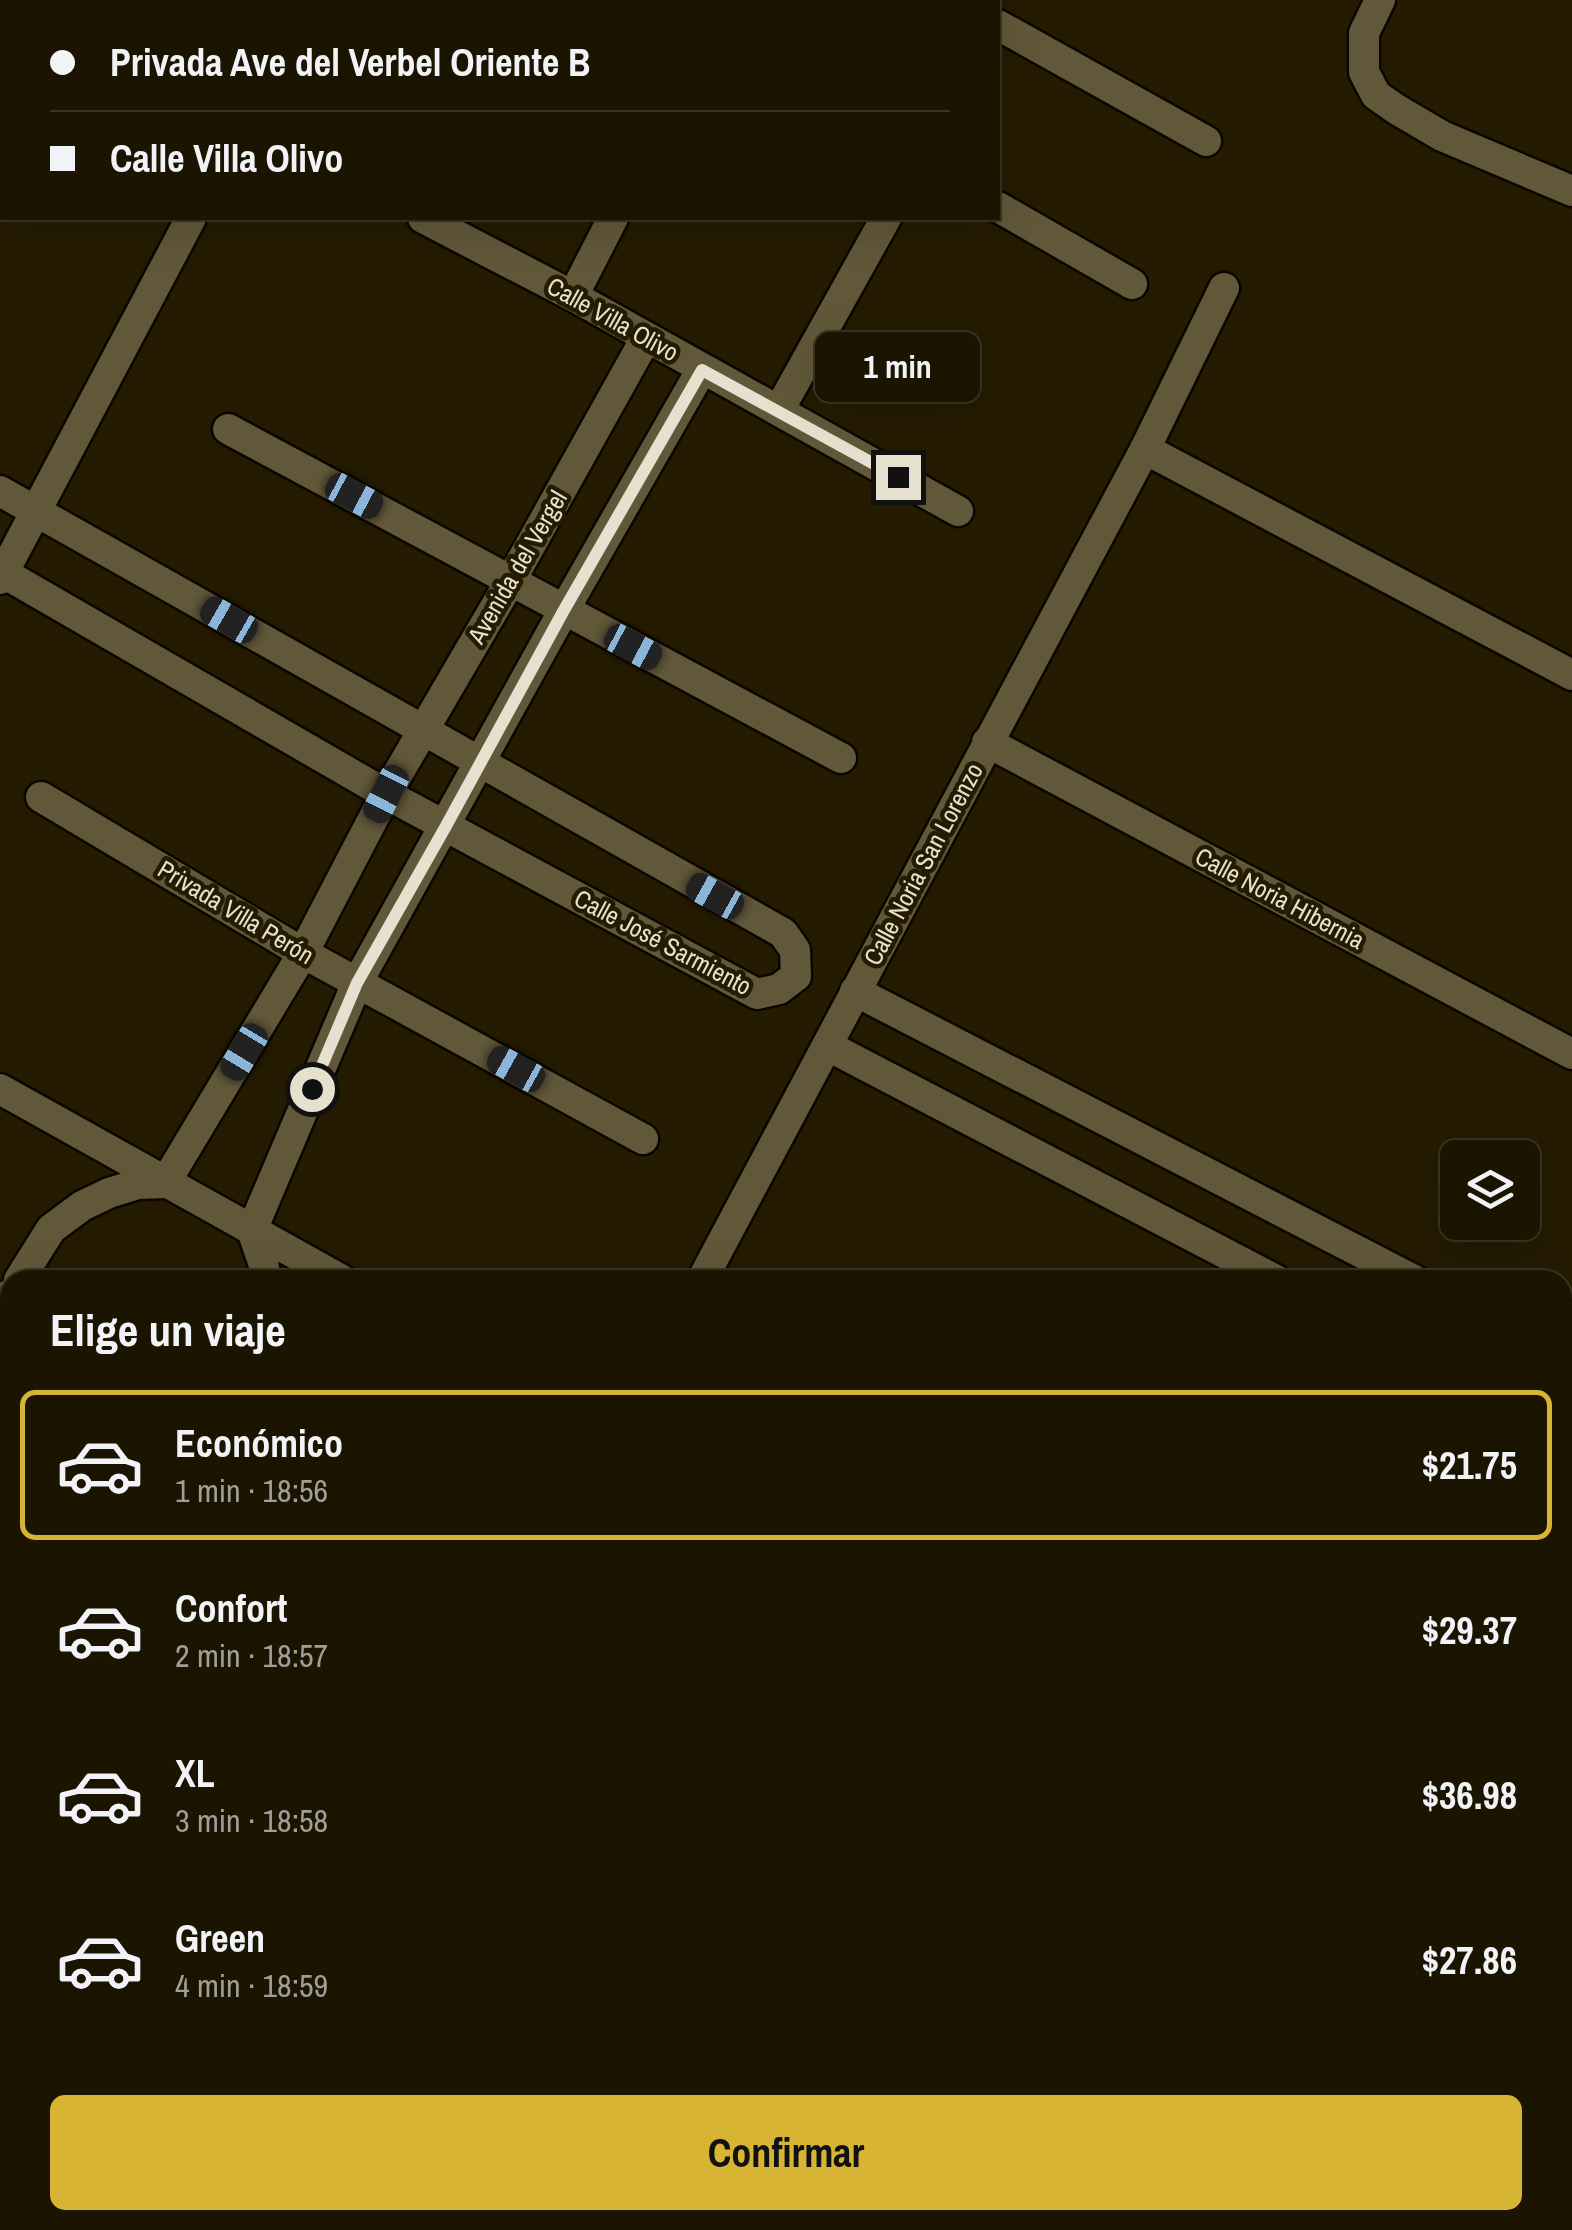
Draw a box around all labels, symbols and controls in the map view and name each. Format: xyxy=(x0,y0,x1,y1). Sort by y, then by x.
text: Privada Ave del Verbel Oriente B xyxy=(110,37,590,88)
text: Calle Villa Olivo xyxy=(110,133,343,184)
street label: Calle Villa Olivo xyxy=(541,269,685,369)
callout: 1 min xyxy=(816,332,980,402)
text: 1 min xyxy=(863,345,932,388)
route end xyxy=(876,455,921,500)
car xyxy=(320,469,388,523)
street label: Avenida del Vergel xyxy=(459,484,575,651)
car xyxy=(196,592,262,648)
car xyxy=(599,620,667,674)
street label: Calle Noria San Lorenzo xyxy=(855,757,991,971)
car xyxy=(359,760,413,828)
street label: Calle Noria Hibernia xyxy=(1190,839,1371,957)
street label: Privada Villa Perón xyxy=(152,852,320,972)
car xyxy=(681,868,749,924)
street label: Calle José Sarmiento xyxy=(568,881,758,1003)
car xyxy=(216,1019,272,1085)
car xyxy=(482,1041,550,1097)
route start xyxy=(290,1067,335,1112)
map controls xyxy=(1440,1140,1540,1240)
button: layers xyxy=(1440,1140,1540,1240)
text: Elige un viaje xyxy=(50,1299,286,1360)
text: Económico xyxy=(175,1418,343,1469)
icon: car xyxy=(55,1420,145,1510)
text: $21.75 xyxy=(1422,1440,1517,1491)
text: 1 min · 18:56 xyxy=(175,1469,328,1512)
text: Confort xyxy=(175,1583,287,1634)
icon: car xyxy=(55,1585,145,1675)
text: $29.37 xyxy=(1422,1605,1517,1656)
text: 2 min · 18:57 xyxy=(175,1634,328,1677)
text: XL xyxy=(175,1748,215,1799)
icon: car xyxy=(55,1750,145,1840)
text: $36.98 xyxy=(1422,1770,1517,1821)
text: 3 min · 18:58 xyxy=(175,1799,328,1842)
text: Green xyxy=(175,1913,265,1964)
icon: car xyxy=(55,1915,145,2005)
text: $27.86 xyxy=(1422,1935,1517,1986)
text: 4 min · 18:59 xyxy=(175,1964,328,2007)
button: Confirmar xyxy=(50,2095,1522,2210)

